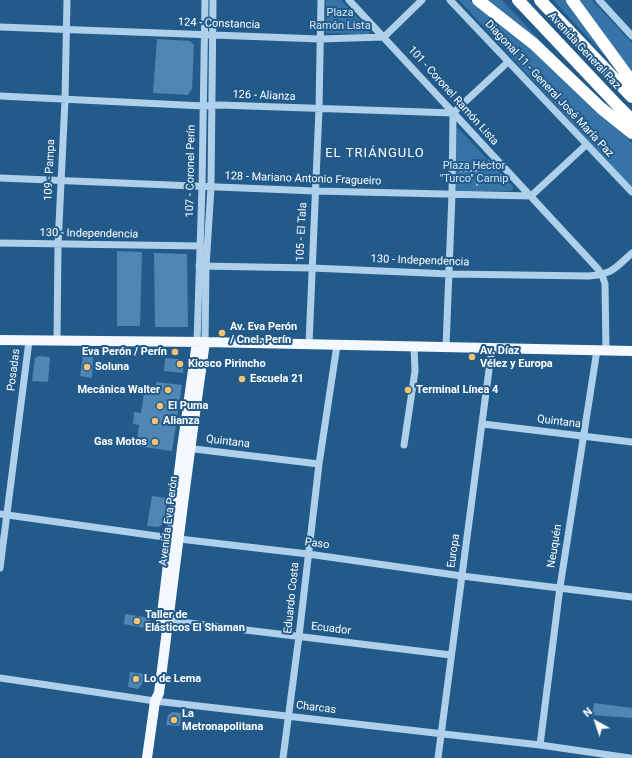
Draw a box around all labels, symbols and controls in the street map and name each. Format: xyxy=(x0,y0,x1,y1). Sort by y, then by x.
park label: Plaza Ramón Lista xyxy=(309,6,371,32)
street label: Avenida General Paz xyxy=(545,10,623,92)
street label: 124 - Constancia xyxy=(178,16,260,32)
street label: Diagonal 11 - General José María Paz xyxy=(482,18,616,160)
street label: 101 - Coronel Ramón Lista xyxy=(405,44,501,148)
street label: 126 - Alianza xyxy=(232,88,296,104)
street label: 107 - Coronel Perín xyxy=(184,124,198,218)
street label: 109 - Pampa xyxy=(42,139,58,201)
district label: EL TRIÁNGULO xyxy=(325,146,425,162)
park label: Plaza Héctor "Turco" Carnip xyxy=(440,159,508,185)
street label: 128 - Mariano Antonio Fragueiro xyxy=(224,170,382,188)
street label: 105 - El Tala xyxy=(294,202,310,262)
street label: 130 - Independencia xyxy=(40,227,138,241)
street label: 130 - Independencia xyxy=(370,253,470,269)
place label: Av. Eva Perón / Cnel. Perín xyxy=(230,320,297,346)
marker: Av. Eva Perón / Cnel. Perín xyxy=(217,328,227,338)
place label: Av. Díaz Vélez y Europa xyxy=(480,344,553,370)
place label: Eva Perón / Perín xyxy=(82,345,167,359)
marker: Eva Perón / Perín xyxy=(170,347,180,357)
street label: Posadas xyxy=(5,348,23,392)
marker: Av. Díaz Vélez y Europa xyxy=(467,352,477,362)
place label: Kiosco Pirincho xyxy=(188,357,266,371)
marker: Kiosco Pirincho xyxy=(175,359,185,369)
place label: Soluna xyxy=(95,360,129,374)
marker: Soluna xyxy=(82,362,92,372)
place label: Escuela 21 xyxy=(250,372,304,386)
marker: Escuela 21 xyxy=(237,374,247,384)
place label: Mecánica Walter xyxy=(77,383,160,397)
place label: Terminal Línea 4 xyxy=(416,383,498,397)
marker: Mecánica Walter xyxy=(163,385,173,395)
marker: Terminal Línea 4 xyxy=(403,385,413,395)
place label: El Puma xyxy=(168,399,208,413)
marker: El Puma xyxy=(155,401,165,411)
street label: Quintana xyxy=(536,413,582,431)
place label: Alianza xyxy=(163,414,200,428)
marker: Alianza xyxy=(150,416,160,426)
street label: Quintana xyxy=(205,433,251,451)
place label: Gas Motos xyxy=(94,435,147,449)
marker: Gas Motos xyxy=(150,437,160,447)
street label: Avenida Eva Perón xyxy=(157,475,181,567)
street label: Neuquén xyxy=(545,523,565,569)
street label: Europa xyxy=(445,533,463,569)
street label: Paso xyxy=(304,536,330,552)
street label: Eduardo Costa xyxy=(282,562,302,634)
place label: Taller de Elásticos El Shaman xyxy=(145,608,245,634)
marker: Taller de Elásticos El Shaman xyxy=(132,616,142,626)
street label: Ecuador xyxy=(310,620,352,638)
place label: Lo de Lema xyxy=(144,672,201,686)
marker: Lo de Lema xyxy=(131,674,141,684)
street label: Charcas xyxy=(295,699,337,717)
north arrow xyxy=(576,702,616,742)
text: N xyxy=(581,705,595,720)
place label: La Metronapolitana xyxy=(182,707,263,733)
marker: La Metronapolitana xyxy=(169,715,179,725)

